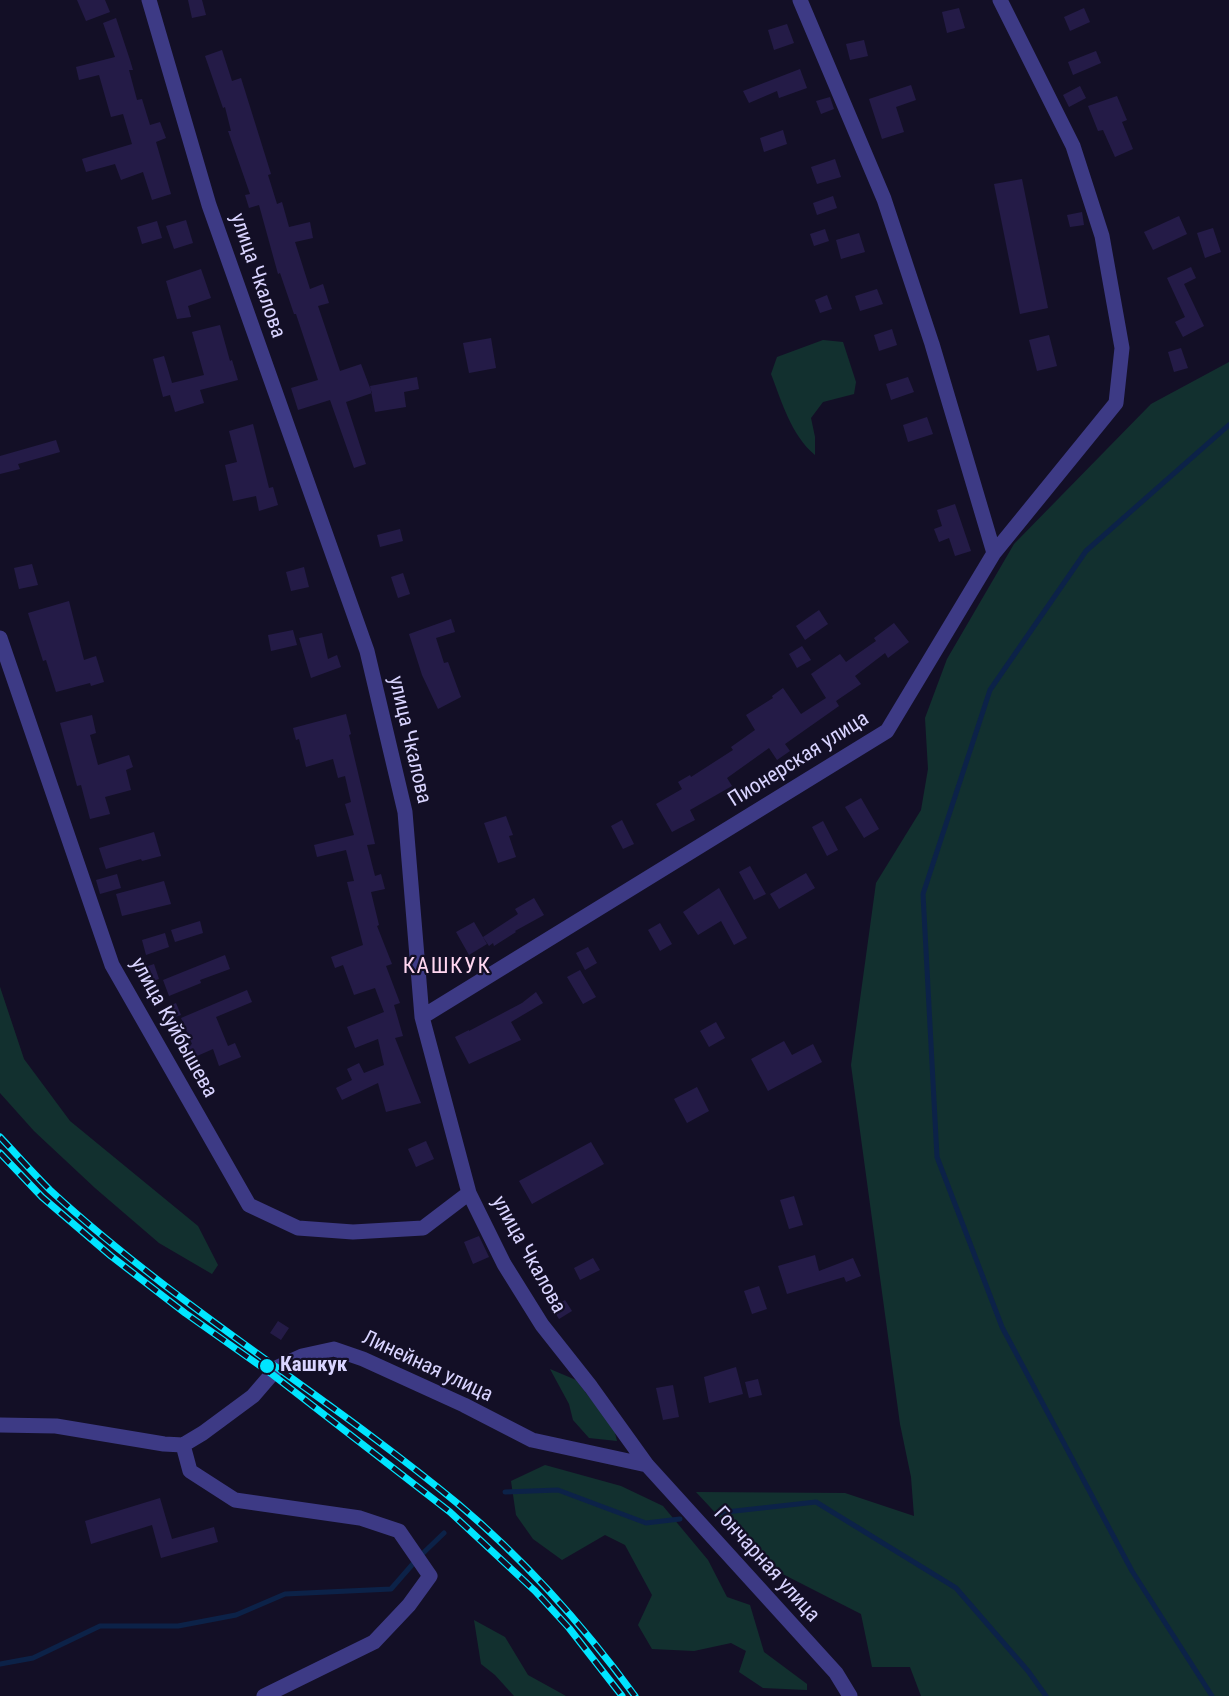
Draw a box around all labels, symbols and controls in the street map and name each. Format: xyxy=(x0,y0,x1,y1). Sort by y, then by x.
street label: улица Чкалова xyxy=(224,210,290,342)
street label: улица Чкалова xyxy=(382,674,436,806)
street label: Пионерская улица xyxy=(724,707,874,813)
street label: улица Куйбышева xyxy=(124,954,222,1102)
district label: КАШКУК xyxy=(403,954,491,980)
street label: улица Чкалова xyxy=(485,1192,571,1318)
street label: Линейная улица xyxy=(358,1326,496,1408)
place label: Кашкук xyxy=(280,1353,347,1379)
marker: Кашкук xyxy=(258,1357,276,1375)
street label: Гончарная улица xyxy=(708,1502,824,1628)

